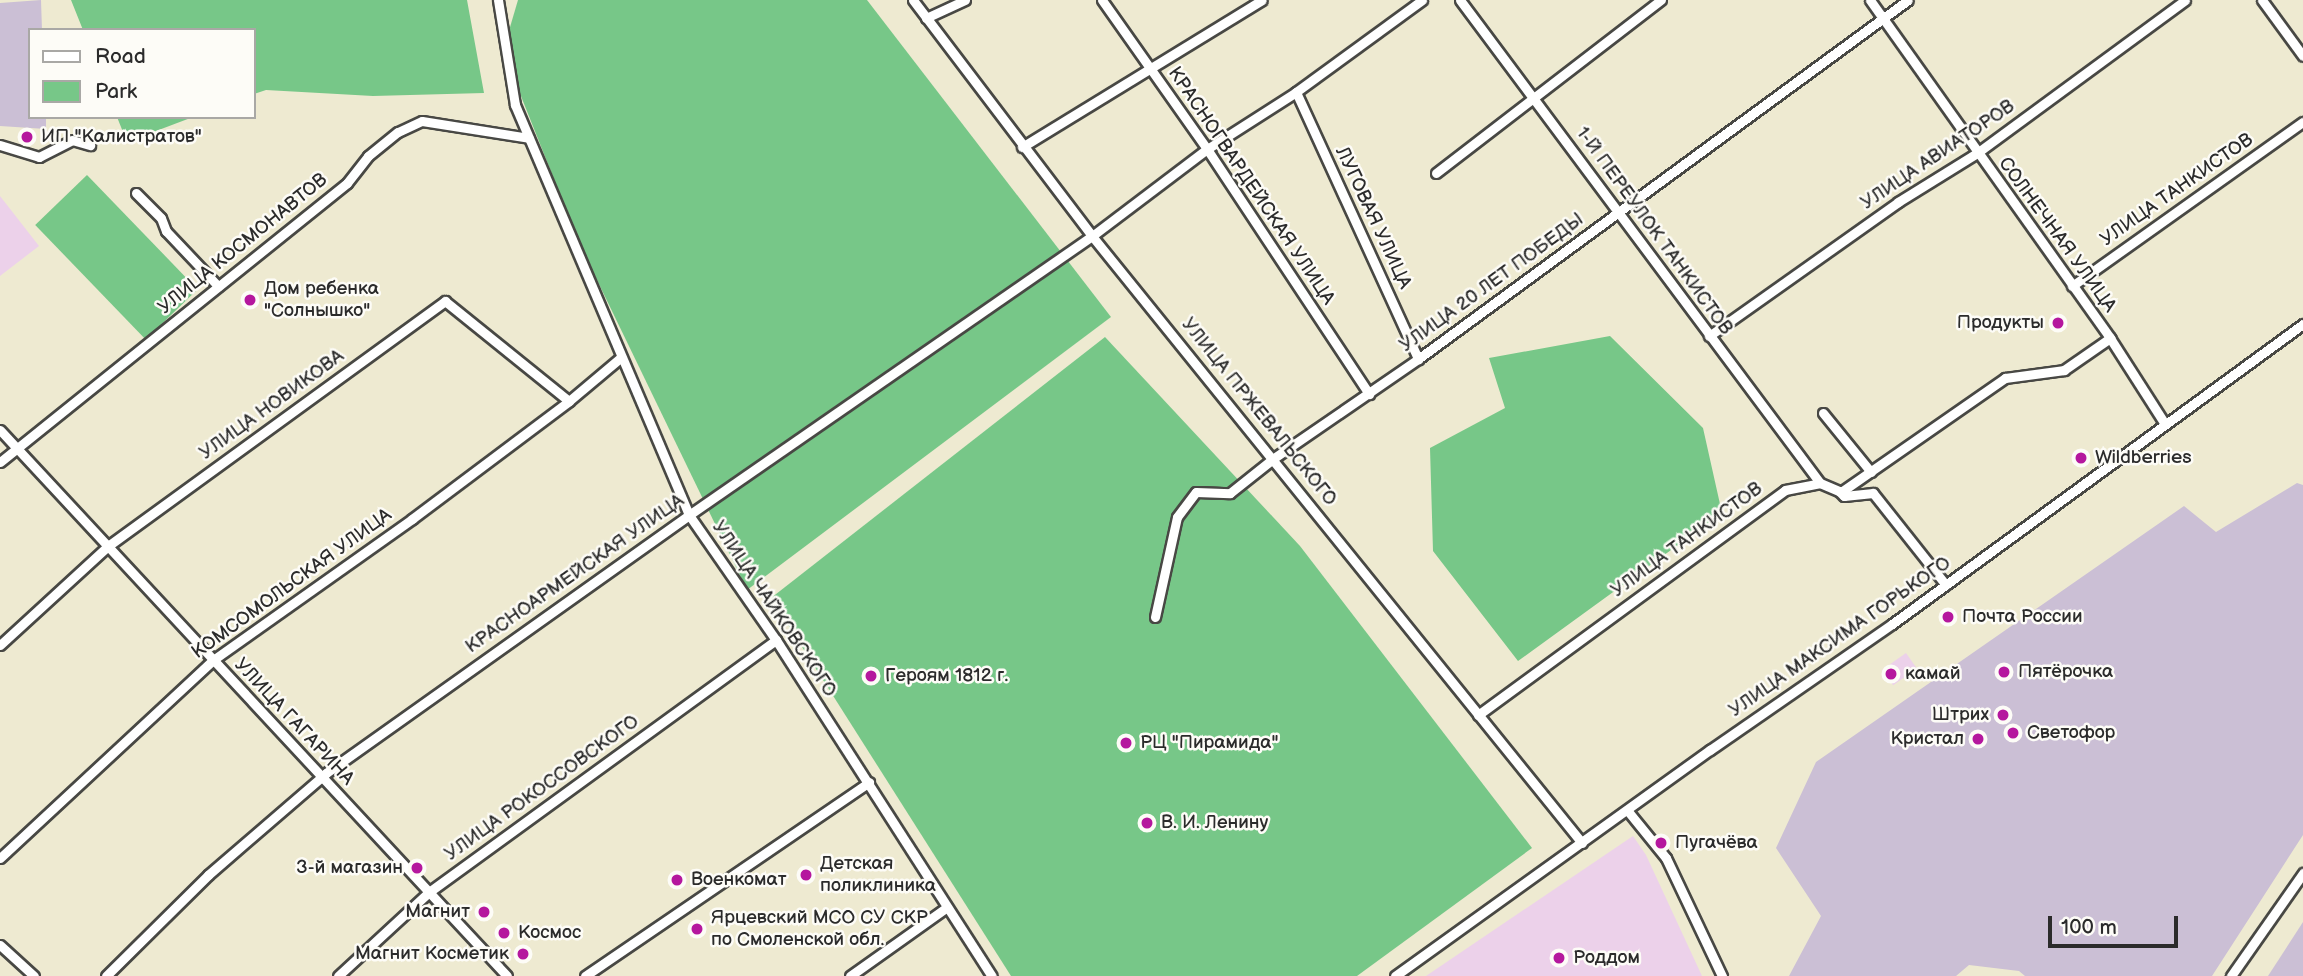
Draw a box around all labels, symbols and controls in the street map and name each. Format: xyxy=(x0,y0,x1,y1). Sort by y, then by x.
legend xyxy=(28,28,256,119)
text: Road xyxy=(95,44,146,69)
street label: КРАСНОГВАРДЕЙСКАЯ УЛИЦА xyxy=(1163,63,1339,309)
text: Park xyxy=(95,79,137,104)
street label: УЛИЦА АВИАТОРОВ xyxy=(1857,95,2019,215)
street label: 1-Й ПЕРЕУЛОК ТАНКИСТОВ xyxy=(1571,123,1737,339)
place label: ИП "Калистратов" xyxy=(41,126,202,148)
marker: ИП "Калистратов" xyxy=(19,129,35,145)
street label: УЛИЦА ТАНКИСТОВ xyxy=(2096,129,2258,251)
street label: ЛУГОВАЯ УЛИЦА xyxy=(1330,143,1416,293)
street label: СОЛНЕЧНАЯ УЛИЦА xyxy=(1993,153,2121,317)
street label: УЛИЦА КОСМОНАВТОВ xyxy=(154,169,332,319)
street label: УЛИЦА 20 ЛЕТ ПОБЕДЫ xyxy=(1396,209,1588,357)
place label: Дом ребенка "Солнышко" xyxy=(264,278,379,322)
marker: Дом ребенка "Солнышко" xyxy=(242,292,258,308)
place label: Продукты xyxy=(1957,312,2044,334)
street label: УЛИЦА ПРЖЕВАЛЬСКОГО xyxy=(1176,314,1342,510)
marker: Продукты xyxy=(2050,315,2066,331)
street label: УЛИЦА НОВИКОВА xyxy=(195,345,349,465)
place label: Wildberries xyxy=(2095,447,2192,469)
marker: Wildberries xyxy=(2073,450,2089,466)
street label: УЛИЦА ТАНКИСТОВ xyxy=(1607,477,1767,603)
street label: КРАСНОАРМЕЙСКАЯ УЛИЦА xyxy=(461,490,689,658)
street label: КОМСОМОЛЬСКАЯ УЛИЦА xyxy=(188,504,396,664)
street label: УЛИЦА ЧАЙКОВСКОГО xyxy=(707,517,841,701)
street label: УЛИЦА МАКСИМА ГОРЬКОГО xyxy=(1725,552,1955,722)
place label: Почта России xyxy=(1962,606,2083,628)
marker: Почта России xyxy=(1940,609,1956,625)
street label: УЛИЦА ГАГАРИНА xyxy=(229,654,359,790)
place label: Пятёрочка xyxy=(2018,661,2113,683)
place label: камай xyxy=(1905,663,1961,685)
marker: Пятёрочка xyxy=(1996,664,2012,680)
place label: Героям 1812 г. xyxy=(885,665,1008,687)
marker: камай xyxy=(1883,666,1899,682)
marker: Героям 1812 г. xyxy=(863,668,879,684)
place label: Штрих xyxy=(1932,704,1989,726)
marker: Штрих xyxy=(1995,707,2011,723)
street label: УЛИЦА РОКОССОВСКОГО xyxy=(441,710,643,866)
place label: Светофор xyxy=(2027,722,2115,744)
marker: Светофор xyxy=(2005,725,2021,741)
place label: Кристал xyxy=(1891,728,1964,750)
marker: Кристал xyxy=(1970,731,1986,747)
place label: РЦ "Пирамида" xyxy=(1140,732,1279,754)
marker: РЦ "Пирамида" xyxy=(1118,735,1134,751)
place label: В. И. Ленину xyxy=(1161,812,1268,834)
marker: В. И. Ленину xyxy=(1139,815,1155,831)
place label: Пугачёва xyxy=(1675,832,1758,854)
marker: Пугачёва xyxy=(1653,835,1669,851)
place label: Детская поликлиника xyxy=(820,853,936,897)
place label: 3-й магазин xyxy=(296,857,403,879)
marker: 3-й магазин xyxy=(409,860,425,876)
marker: Детская поликлиника xyxy=(798,867,814,883)
place label: Военкомат xyxy=(691,869,787,891)
marker: Военкомат xyxy=(669,872,685,888)
place label: Магнит xyxy=(405,901,470,923)
scale bar xyxy=(2051,902,2180,946)
marker: Магнит xyxy=(476,904,492,920)
place label: Ярцевский МСО СУ СКР по Смоленской обл. xyxy=(711,907,928,951)
text: 100 m xyxy=(2061,915,2117,940)
marker: Ярцевский МСО СУ СКР по Смоленской обл. xyxy=(689,921,705,937)
place label: Космос xyxy=(518,922,581,944)
marker: Космос xyxy=(496,925,512,941)
place label: Магнит Косметик xyxy=(355,943,509,965)
marker: Магнит Косметик xyxy=(515,946,531,962)
place label: Роддом xyxy=(1573,947,1640,969)
marker: Роддом xyxy=(1551,950,1567,966)

